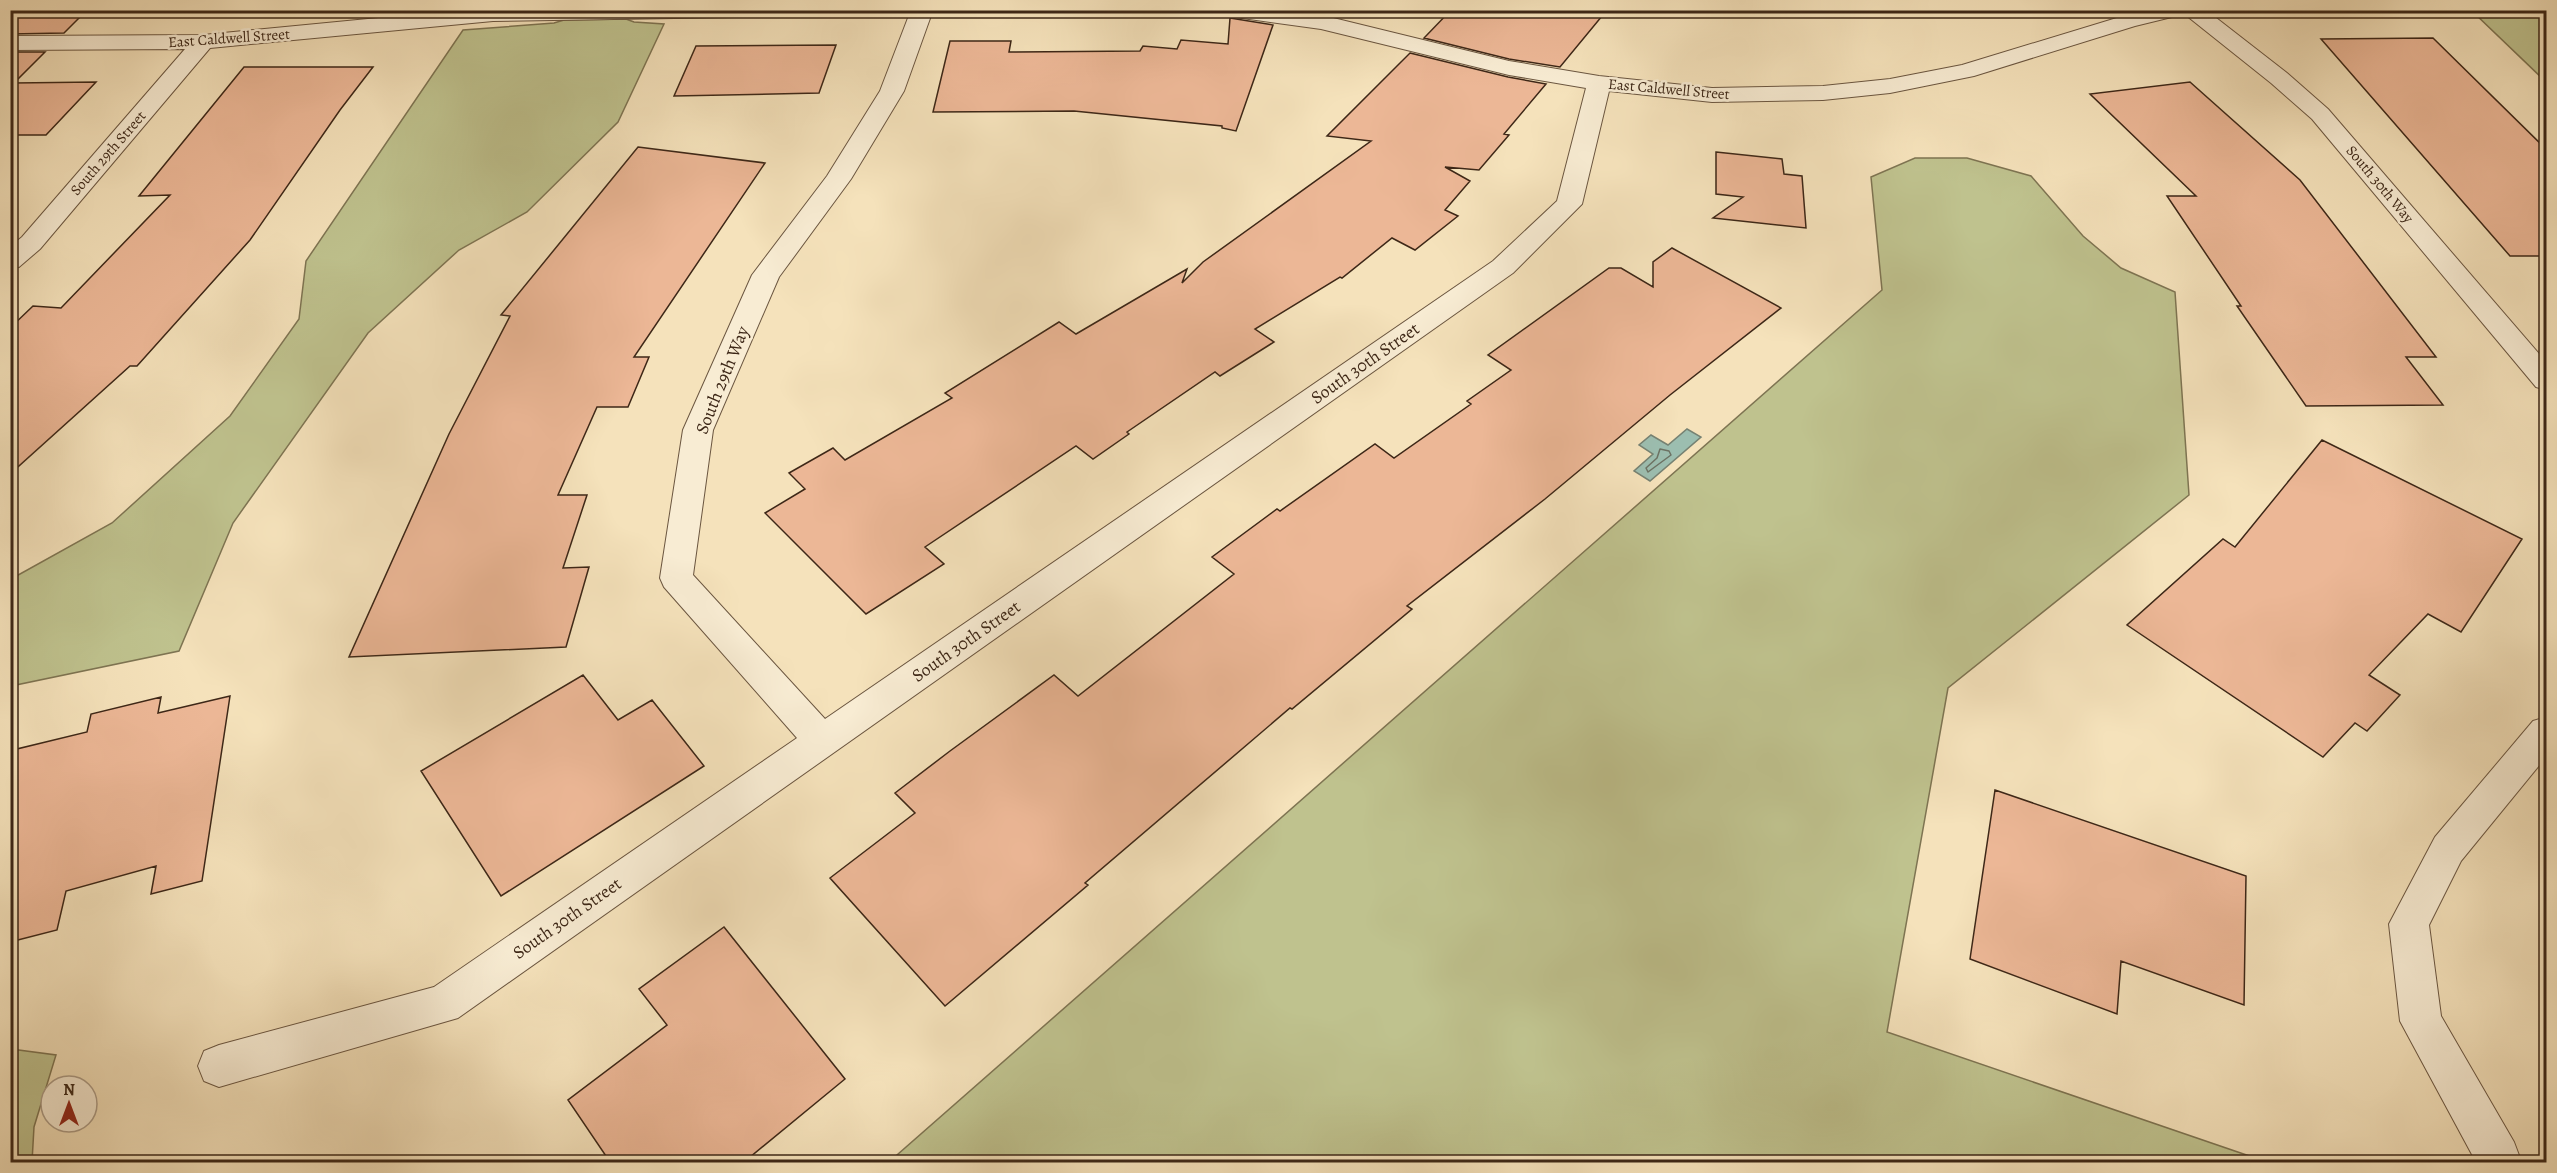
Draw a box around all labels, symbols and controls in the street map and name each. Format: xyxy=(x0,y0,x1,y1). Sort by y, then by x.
street label: East Caldwell Street xyxy=(168,24,291,52)
street label: East Caldwell Street xyxy=(1607,74,1731,104)
street label: South 29th Street xyxy=(66,106,150,200)
street label: South 30th Way xyxy=(2342,141,2419,227)
street label: South 30th Street xyxy=(1306,317,1424,409)
street label: South 29th Way xyxy=(689,322,755,437)
street label: South 30th Street xyxy=(907,595,1025,687)
street label: South 30th Street xyxy=(508,872,626,964)
north arrow xyxy=(39,1074,99,1134)
text: N xyxy=(63,1079,75,1101)

